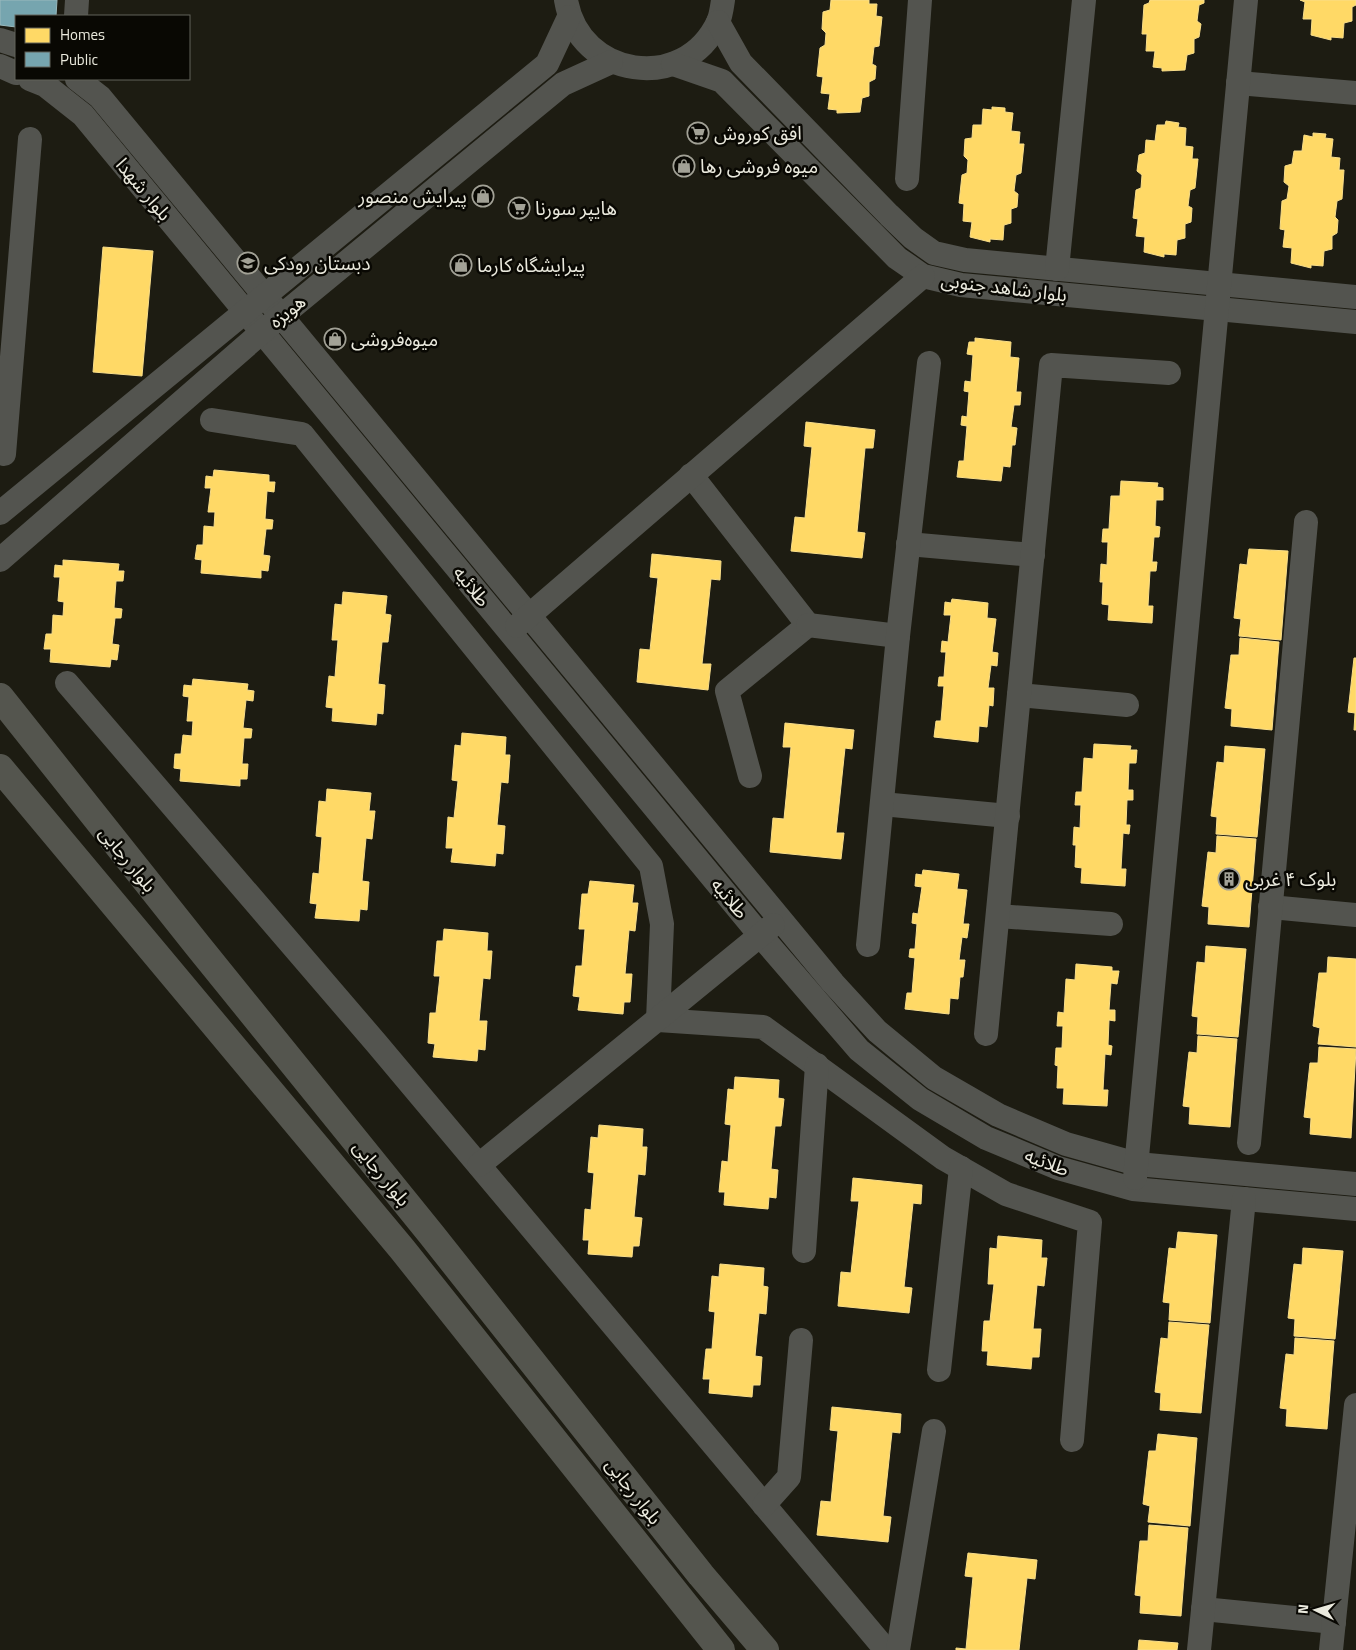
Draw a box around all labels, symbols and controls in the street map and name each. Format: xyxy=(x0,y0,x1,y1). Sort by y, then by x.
legend xyxy=(15,15,190,80)
text: Homes xyxy=(60,23,105,46)
text: Public xyxy=(60,48,98,71)
place label: افق کوروش xyxy=(714,118,802,147)
supermarket icon: افق کوروش xyxy=(686,121,710,145)
street label: بلوار شهدا xyxy=(109,151,179,227)
place label: میوه فروشی رها xyxy=(700,151,818,180)
shop icon: میوه فروشی رها xyxy=(672,154,696,178)
place label: پیرایش منصور xyxy=(357,181,467,210)
shop icon: پیرایش منصور xyxy=(471,184,495,208)
place label: هایپر سورنا xyxy=(535,193,617,222)
supermarket icon: هایپر سورنا xyxy=(507,196,531,220)
place label: دبستان رودکی xyxy=(264,248,370,277)
place label: پیرایشگاه کارما xyxy=(477,250,585,279)
school or university icon: دبستان رودکی xyxy=(236,251,260,275)
shop icon: پیرایشگاه کارما xyxy=(449,253,473,277)
street label: بلوار شاهد جنوبی xyxy=(939,264,1069,309)
street label: هویزه xyxy=(262,287,311,334)
place label: میوه‌فروشی xyxy=(351,324,438,353)
shop icon: میوه‌فروشی xyxy=(323,327,347,351)
street label: طلائیه xyxy=(447,559,498,613)
street label: بلوار رجایی xyxy=(93,819,164,898)
place label: بلوک ۴ غربی xyxy=(1245,864,1336,893)
building icon: بلوک ۴ غربی xyxy=(1217,867,1241,891)
street label: طلائیه xyxy=(705,871,756,925)
street label: بلوار رجایی xyxy=(347,1133,418,1212)
street label: طلائیه xyxy=(1021,1140,1074,1183)
street label: بلوار رجایی xyxy=(599,1451,670,1530)
north arrow xyxy=(1291,1585,1341,1635)
text: N xyxy=(1292,1603,1313,1615)

